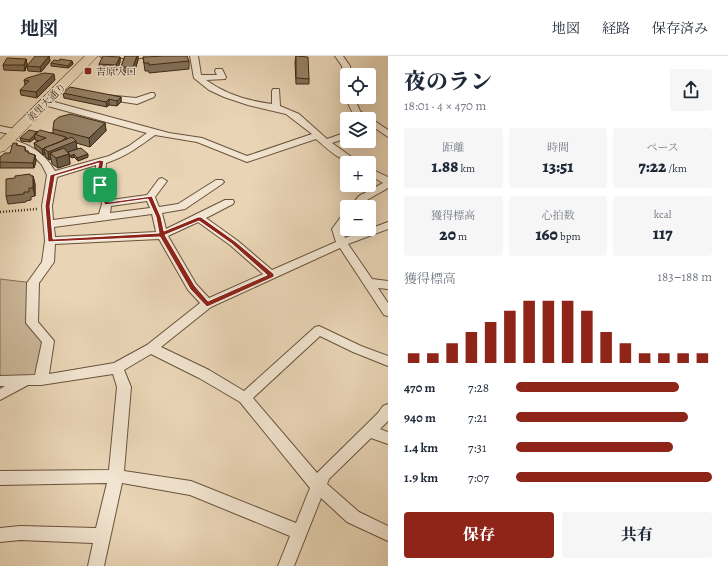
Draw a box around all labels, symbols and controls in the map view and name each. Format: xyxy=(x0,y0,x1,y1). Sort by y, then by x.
text: 地図 xyxy=(20,16,58,42)
text: 地図 xyxy=(552,19,580,38)
text: 経路 xyxy=(602,19,630,38)
text: 保存済み xyxy=(652,19,708,38)
place label: 吉原入口 xyxy=(96,65,136,78)
marker: 吉原入口 xyxy=(83,66,93,76)
text: 夜のラン xyxy=(404,67,492,97)
map controls xyxy=(340,68,376,236)
button: locate xyxy=(340,68,376,104)
button: share xyxy=(670,69,712,111)
street label: 美里大通り xyxy=(24,80,69,125)
text: 18:01 · 4 × 470 m xyxy=(404,97,486,114)
button: layers xyxy=(340,112,376,148)
text: 距離 xyxy=(442,140,464,155)
text: 時間 xyxy=(547,140,569,155)
text: ペース xyxy=(646,140,679,155)
text: 1.88 xyxy=(432,155,458,178)
text: 13:51 xyxy=(542,155,574,178)
text: 7:22 xyxy=(638,155,666,178)
button: + xyxy=(340,156,376,192)
text: km xyxy=(458,161,475,176)
text: /km xyxy=(666,161,687,176)
pin xyxy=(83,168,117,202)
icon: arrive xyxy=(89,174,111,196)
button: − xyxy=(340,200,376,236)
text: kcal xyxy=(654,207,671,222)
text: 獲得標高 xyxy=(431,208,475,223)
text: 心拍数 xyxy=(541,208,574,223)
text: 117 xyxy=(653,222,673,245)
text: 20 xyxy=(439,223,456,246)
text: 160 xyxy=(535,223,558,246)
text: m xyxy=(456,229,467,244)
text: bpm xyxy=(558,229,581,244)
text: 183–188 m xyxy=(657,268,712,285)
text: 獲得標高 xyxy=(404,270,456,287)
text: 470 m xyxy=(404,379,435,396)
text: 7:28 xyxy=(468,379,489,396)
text: 940 m xyxy=(404,409,436,426)
text: 7:21 xyxy=(468,409,487,426)
text: 1.4 km xyxy=(404,439,438,456)
text: 7:31 xyxy=(468,439,486,456)
text: 1.9 km xyxy=(404,469,438,486)
text: 7:07 xyxy=(468,469,489,486)
button: 保存 xyxy=(404,512,554,558)
button: 共有 xyxy=(562,512,712,558)

